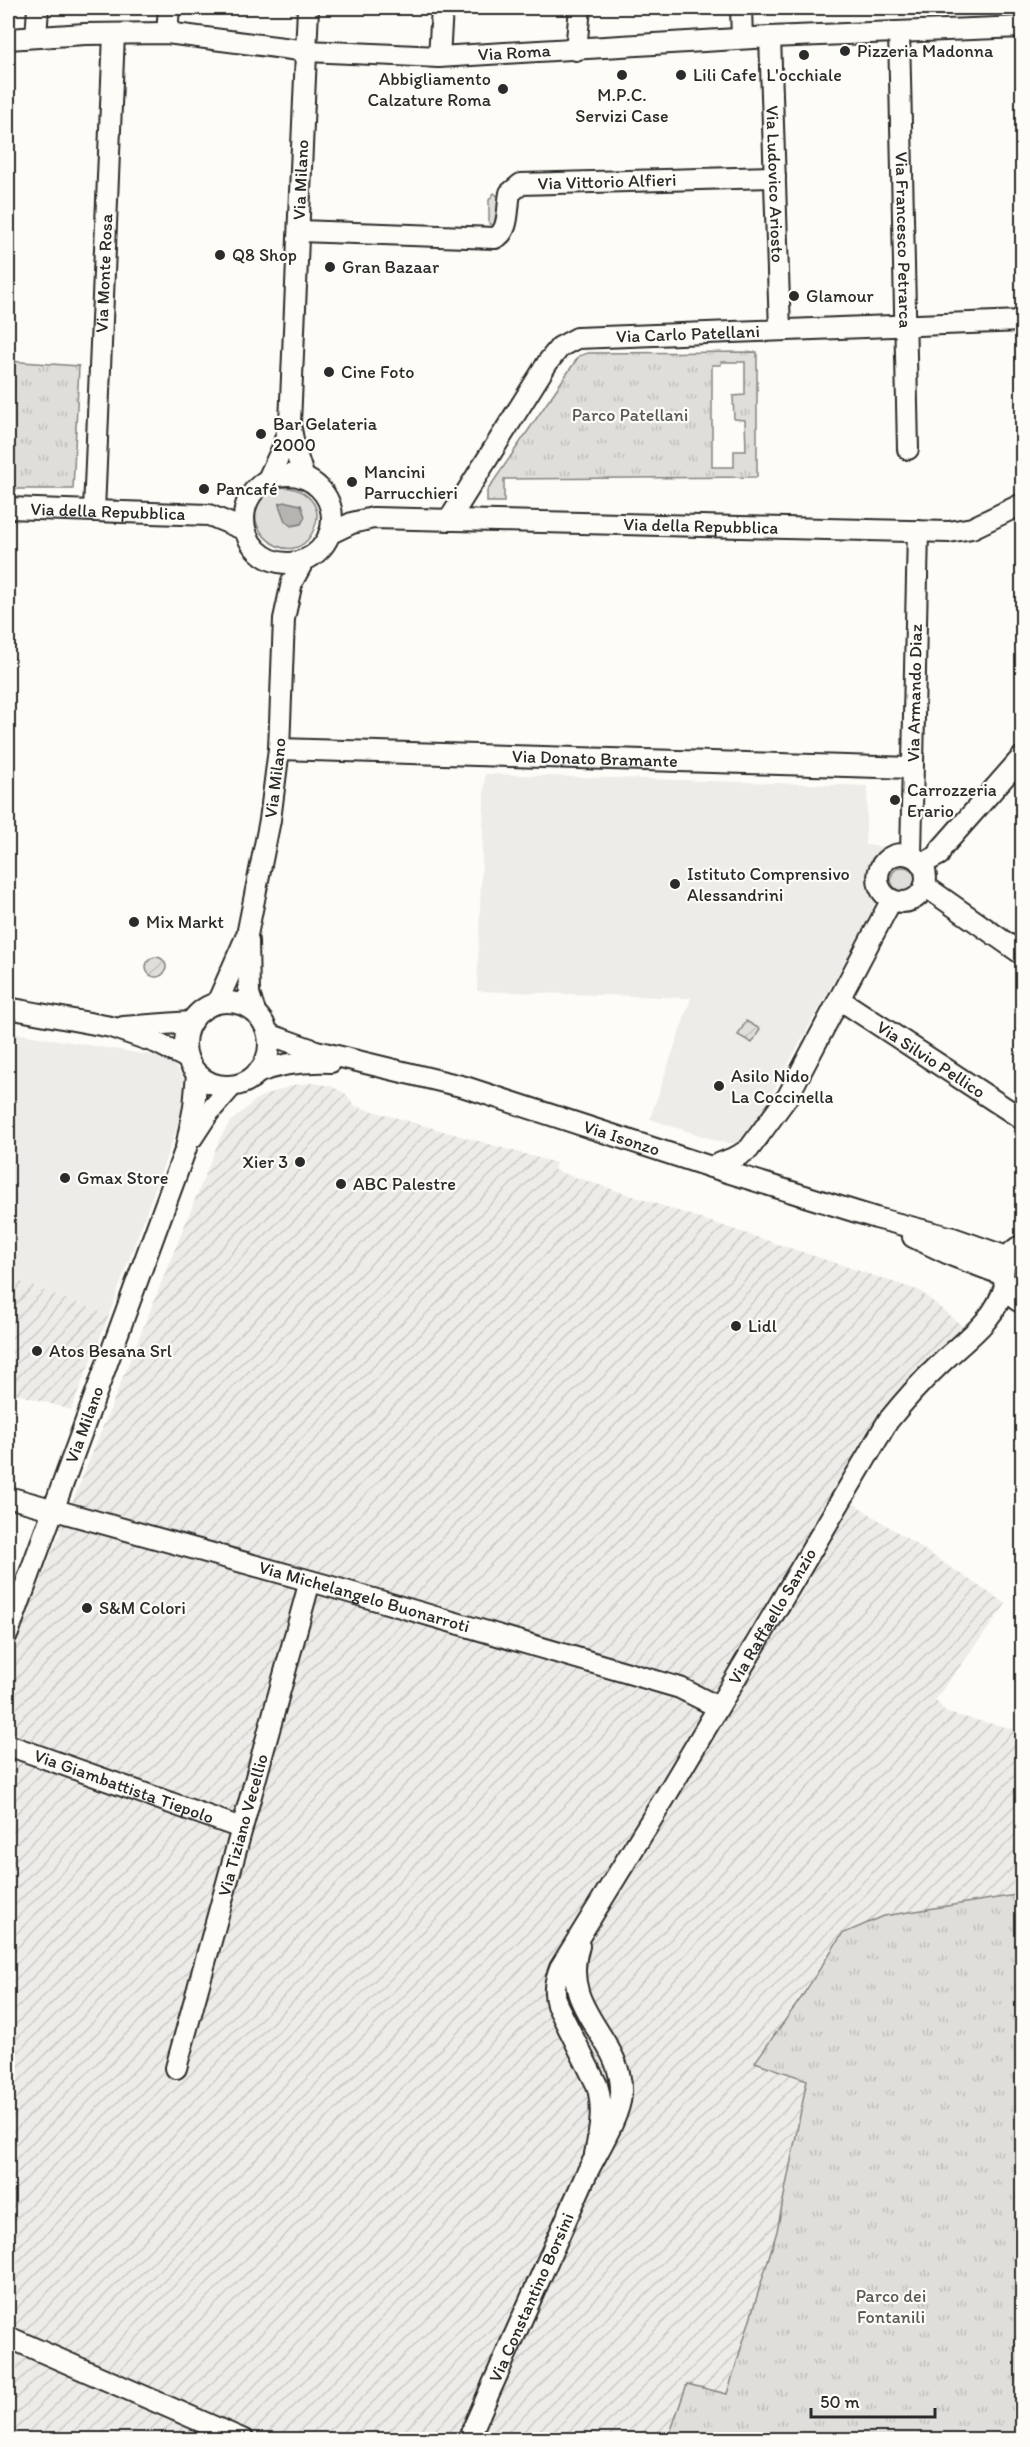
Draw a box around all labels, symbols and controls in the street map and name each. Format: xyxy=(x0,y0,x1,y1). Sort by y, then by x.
street label: Via Roma xyxy=(477,39,552,66)
place label: Pizzeria Madonna xyxy=(857,40,994,62)
marker: Pizzeria Madonna xyxy=(838,44,852,58)
marker: L'occhiale xyxy=(797,48,811,62)
place label: Lili Cafe xyxy=(693,64,757,86)
place label: L'occhiale xyxy=(766,64,842,86)
place label: Abbigliamento Calzature Roma xyxy=(368,68,492,111)
marker: M.P.C. Servizi Case xyxy=(615,68,629,82)
marker: Lili Cafe xyxy=(674,68,688,82)
marker: Abbigliamento Calzature Roma xyxy=(496,82,510,96)
place label: M.P.C. Servizi Case xyxy=(575,84,669,127)
street label: Via Ludovico Ariosto xyxy=(761,105,789,263)
street label: Via Milano xyxy=(288,139,313,220)
street label: Via Francesco Petrarca xyxy=(891,152,916,329)
street label: Via Vittorio Alfieri xyxy=(537,169,677,195)
street label: Via Monte Rosa xyxy=(90,213,117,333)
place label: Q8 Shop xyxy=(232,244,297,266)
marker: Q8 Shop xyxy=(213,248,227,262)
place label: Gran Bazaar xyxy=(342,256,440,278)
marker: Gran Bazaar xyxy=(323,260,337,274)
place label: Glamour xyxy=(806,285,875,307)
marker: Glamour xyxy=(787,289,801,303)
street label: Via Carlo Patellani xyxy=(616,320,760,347)
place label: Cine Foto xyxy=(341,361,414,383)
marker: Cine Foto xyxy=(322,365,336,379)
park label: Parco Patellani xyxy=(572,404,688,426)
place label: Bar Gelateria 2000 xyxy=(273,413,378,456)
marker: Bar Gelateria 2000 xyxy=(254,427,268,441)
place label: Mancini Parrucchieri xyxy=(364,461,458,504)
marker: Mancini Parrucchieri xyxy=(345,475,359,489)
place label: Pancafé xyxy=(216,478,278,500)
marker: Pancafé xyxy=(197,482,211,496)
street label: Via della Repubblica xyxy=(30,498,186,525)
street label: Via della Repubblica xyxy=(623,513,779,539)
street label: Via Armando Diaz xyxy=(902,624,927,762)
street label: Via Milano xyxy=(259,737,290,819)
street label: Via Donato Bramante xyxy=(512,745,678,772)
place label: Carrozzeria Erario xyxy=(907,779,997,822)
marker: Carrozzeria Erario xyxy=(888,793,902,807)
place label: Istituto Comprensivo Alessandrini xyxy=(687,863,850,906)
marker: Istituto Comprensivo Alessandrini xyxy=(668,877,682,891)
place label: Mix Markt xyxy=(146,911,224,933)
marker: Mix Markt xyxy=(127,915,141,929)
street label: Via Silvio Pellico xyxy=(873,1016,989,1103)
place label: Asilo Nido La Coccinella xyxy=(731,1065,833,1108)
marker: Asilo Nido La Coccinella xyxy=(712,1079,726,1093)
street label: Via Isonzo xyxy=(581,1115,663,1161)
place label: Xier 3 xyxy=(242,1151,288,1173)
marker: Xier 3 xyxy=(293,1155,307,1169)
place label: Gmax Store xyxy=(77,1167,168,1189)
marker: Gmax Store xyxy=(58,1171,72,1185)
place label: ABC Palestre xyxy=(353,1173,456,1195)
marker: ABC Palestre xyxy=(334,1177,348,1191)
place label: Lidl xyxy=(748,1315,777,1337)
marker: Lidl xyxy=(729,1319,743,1333)
place label: Atos Besana Srl xyxy=(49,1340,172,1362)
marker: Atos Besana Srl xyxy=(30,1344,44,1358)
street label: Via Milano xyxy=(60,1383,109,1466)
street label: Via Raffaello Sanzio xyxy=(723,1544,821,1689)
street label: Via Michelangelo Buonarroti xyxy=(256,1556,472,1637)
place label: S&M Colori xyxy=(99,1597,186,1619)
marker: S&M Colori xyxy=(80,1601,94,1615)
street label: Via Giambattista Tiepolo xyxy=(31,1744,217,1828)
street label: Via Tiziano Vecellio xyxy=(213,1751,273,1899)
street label: Via Constantino Borsini xyxy=(484,2209,579,2386)
park label: Parco dei Fontanili xyxy=(856,2285,926,2328)
scale bar xyxy=(811,2381,936,2419)
text: 50 m xyxy=(820,2391,860,2413)

